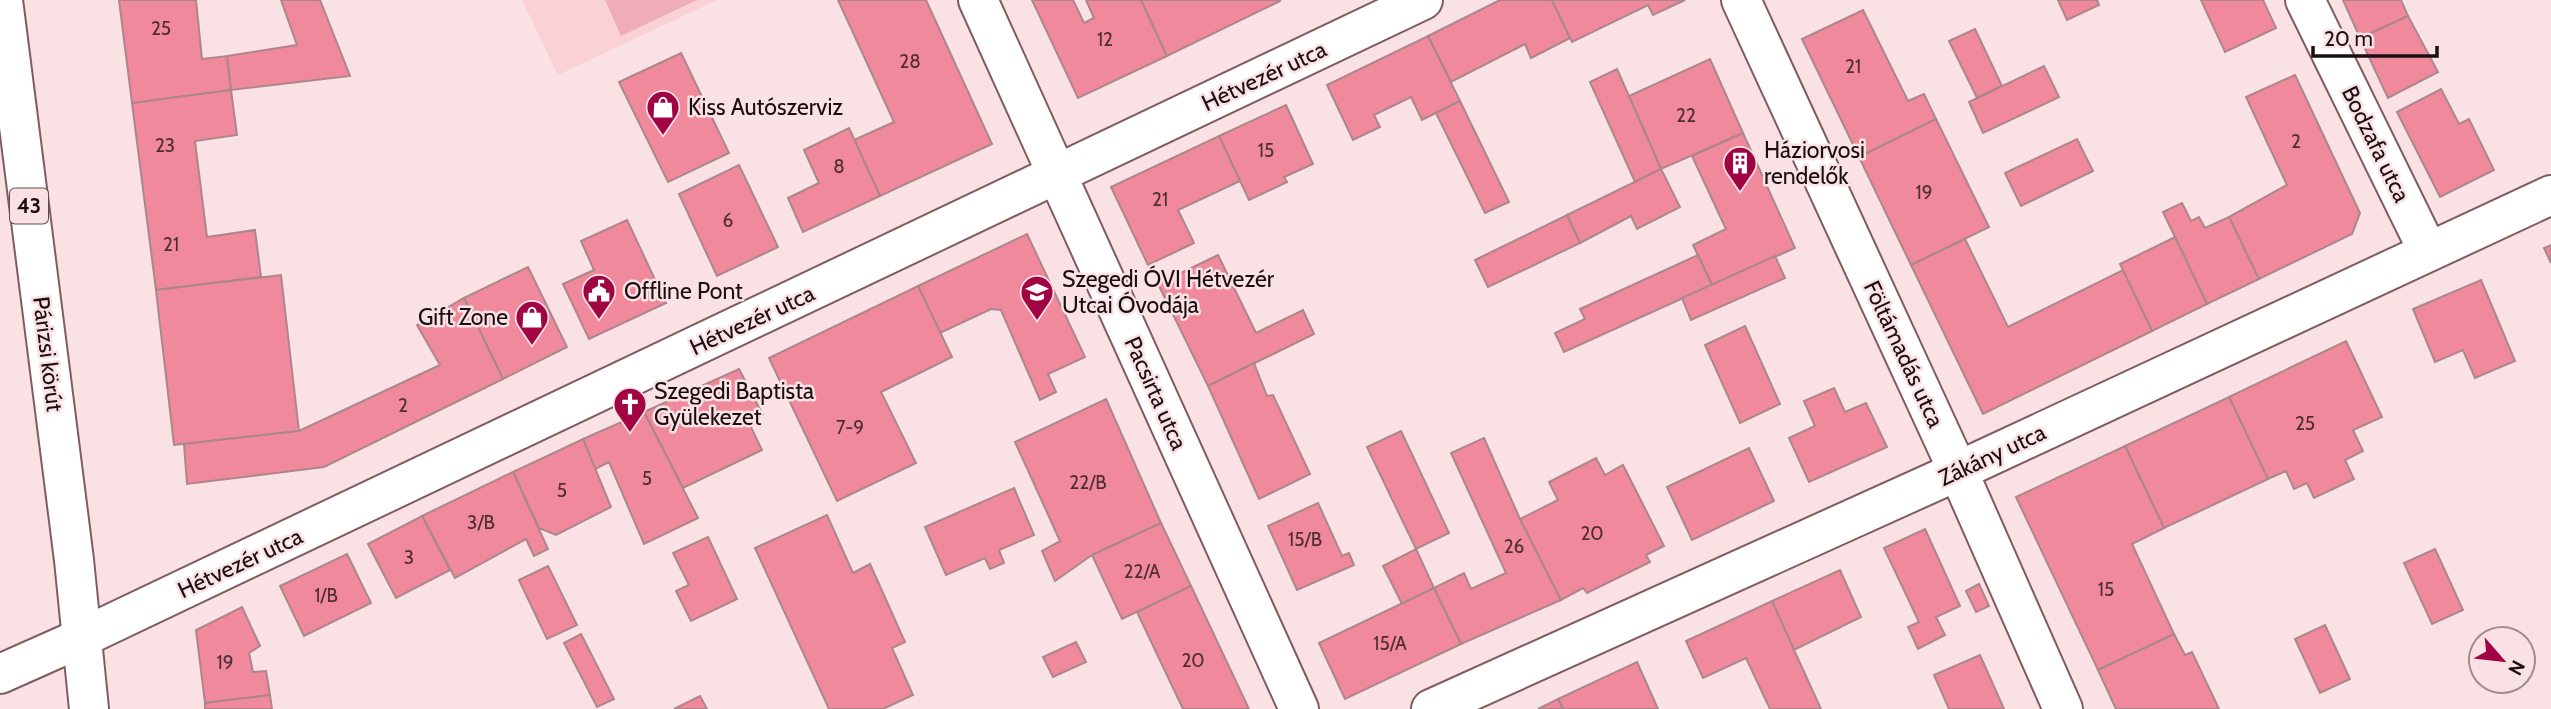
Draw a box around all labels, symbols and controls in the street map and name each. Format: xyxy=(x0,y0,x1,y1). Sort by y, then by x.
scale bar xyxy=(2313,14,2437,58)
house number: 25 xyxy=(151,17,171,40)
text: 20 m xyxy=(2324,26,2373,51)
house number: 12 xyxy=(1097,28,1113,51)
street label: Hétvezér utca xyxy=(1197,35,1331,117)
house number: 28 xyxy=(899,50,921,73)
house number: 21 xyxy=(1845,55,1861,78)
street label: Bodzafa utca xyxy=(2336,81,2416,207)
shop icon: Kiss Autószerviz xyxy=(644,88,682,137)
place label: Kiss Autószerviz xyxy=(688,93,843,121)
house number: 22 xyxy=(1676,104,1696,127)
house number: 2 xyxy=(2291,130,2301,153)
house number: 23 xyxy=(155,134,175,157)
place label: Háziorvosi rendelők xyxy=(1764,136,1865,190)
house number: 15 xyxy=(1258,139,1274,162)
building icon: Háziorvosi rendelők xyxy=(1721,144,1759,193)
house number: 8 xyxy=(833,155,845,178)
house number: 19 xyxy=(1916,181,1933,204)
road number: 43 xyxy=(10,188,48,224)
house number: 21 xyxy=(1152,188,1168,211)
house number: 6 xyxy=(723,209,733,232)
house number: 21 xyxy=(163,233,179,256)
place label: Szegedi ÓVI Hétvezér Utcai Óvodája xyxy=(1062,265,1275,319)
public building icon: Offline Pont xyxy=(580,272,618,321)
school or university icon: Szegedi ÓVI Hétvezér Utcai Óvodája xyxy=(1018,273,1056,322)
street label: Föltámadás utca xyxy=(1858,276,1950,432)
place label: Offline Pont xyxy=(624,277,743,305)
street label: Hétvezér utca xyxy=(685,279,819,361)
street label: Párizsi körút xyxy=(27,295,69,413)
shop icon: Gift Zone xyxy=(513,298,551,347)
place label: Gift Zone xyxy=(418,303,508,331)
street label: Pacsirta utca xyxy=(1119,332,1193,454)
place label: Szegedi Baptista Gyülekezet xyxy=(654,377,814,431)
church icon: Szegedi Baptista Gyülekezet xyxy=(611,385,649,434)
house number: 2 xyxy=(398,394,408,417)
house number: 25 xyxy=(2295,412,2315,435)
house number: 7-9 xyxy=(836,416,864,439)
street label: Zákány utca xyxy=(1934,418,2050,492)
house number: 5 xyxy=(642,467,652,490)
house number: 22/B xyxy=(1069,471,1107,494)
house number: 5 xyxy=(557,479,567,502)
house number: 3/B xyxy=(467,511,495,534)
street label: Hétvezér utca xyxy=(173,522,307,604)
house number: 20 xyxy=(1580,522,1604,545)
house number: 15/B xyxy=(1288,528,1322,551)
house number: 26 xyxy=(1504,535,1524,558)
house number: 3 xyxy=(404,546,414,569)
house number: 22/A xyxy=(1124,560,1161,583)
house number: 15 xyxy=(2098,578,2114,601)
house number: 1/B xyxy=(314,584,338,607)
north arrow xyxy=(2467,625,2537,695)
house number: 15/A xyxy=(1373,632,1407,655)
house number: 20 xyxy=(1181,649,1205,672)
house number: 19 xyxy=(217,651,234,674)
text: N xyxy=(2503,656,2530,679)

